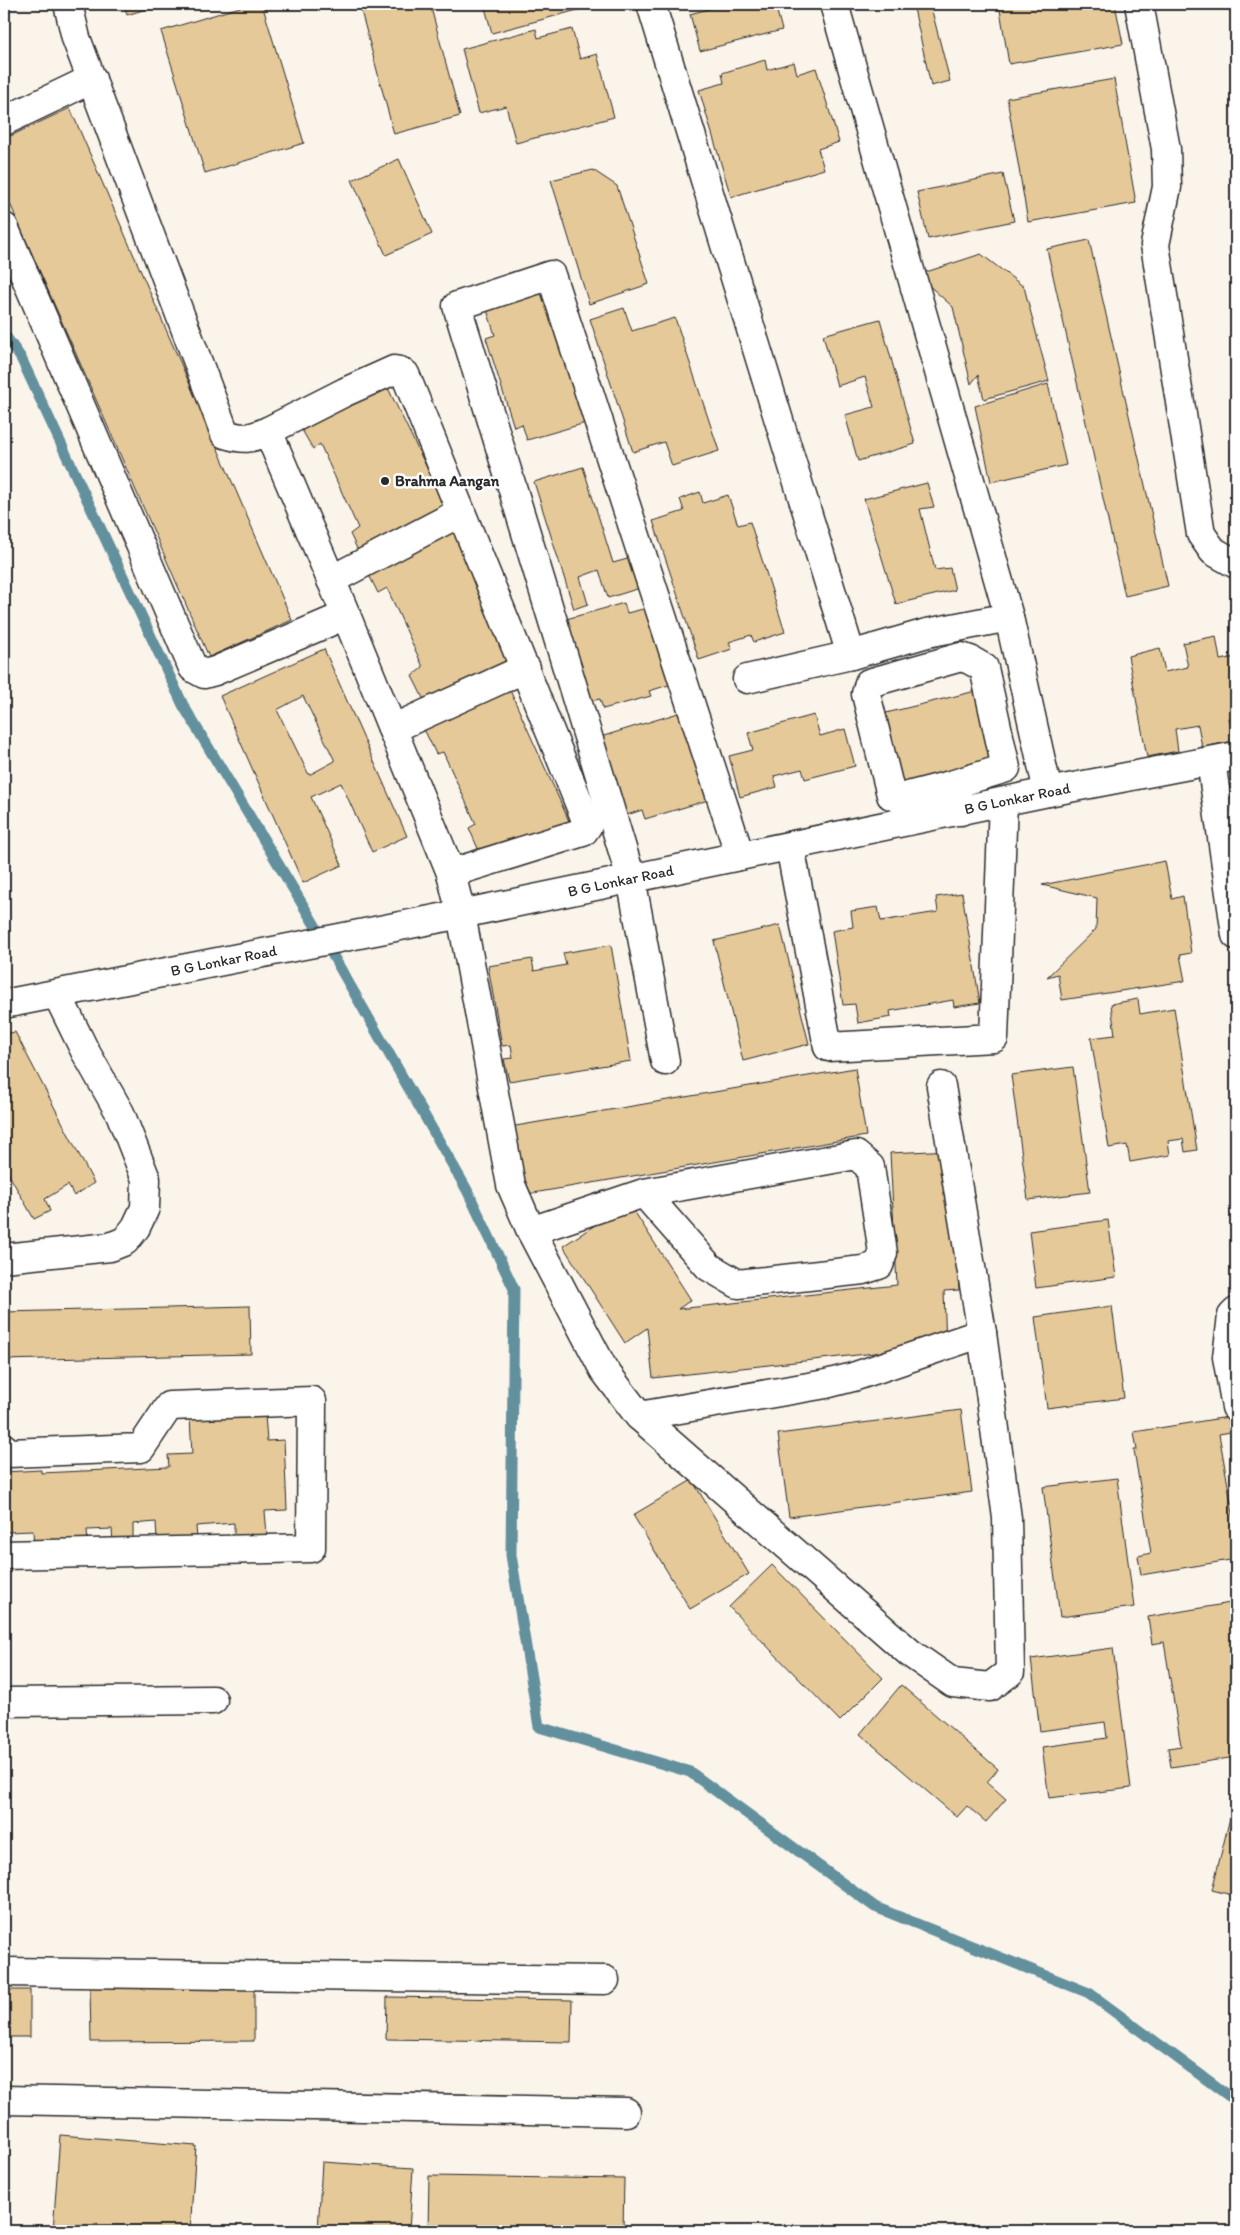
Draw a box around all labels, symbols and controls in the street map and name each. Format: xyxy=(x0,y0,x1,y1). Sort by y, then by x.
place label: Brahma Aangan xyxy=(395,472,500,491)
marker: Brahma Aangan xyxy=(379,475,391,487)
street label: B G Lonkar Road xyxy=(963,779,1073,818)
street label: B G Lonkar Road xyxy=(566,861,676,901)
street label: B G Lonkar Road xyxy=(169,941,279,980)

